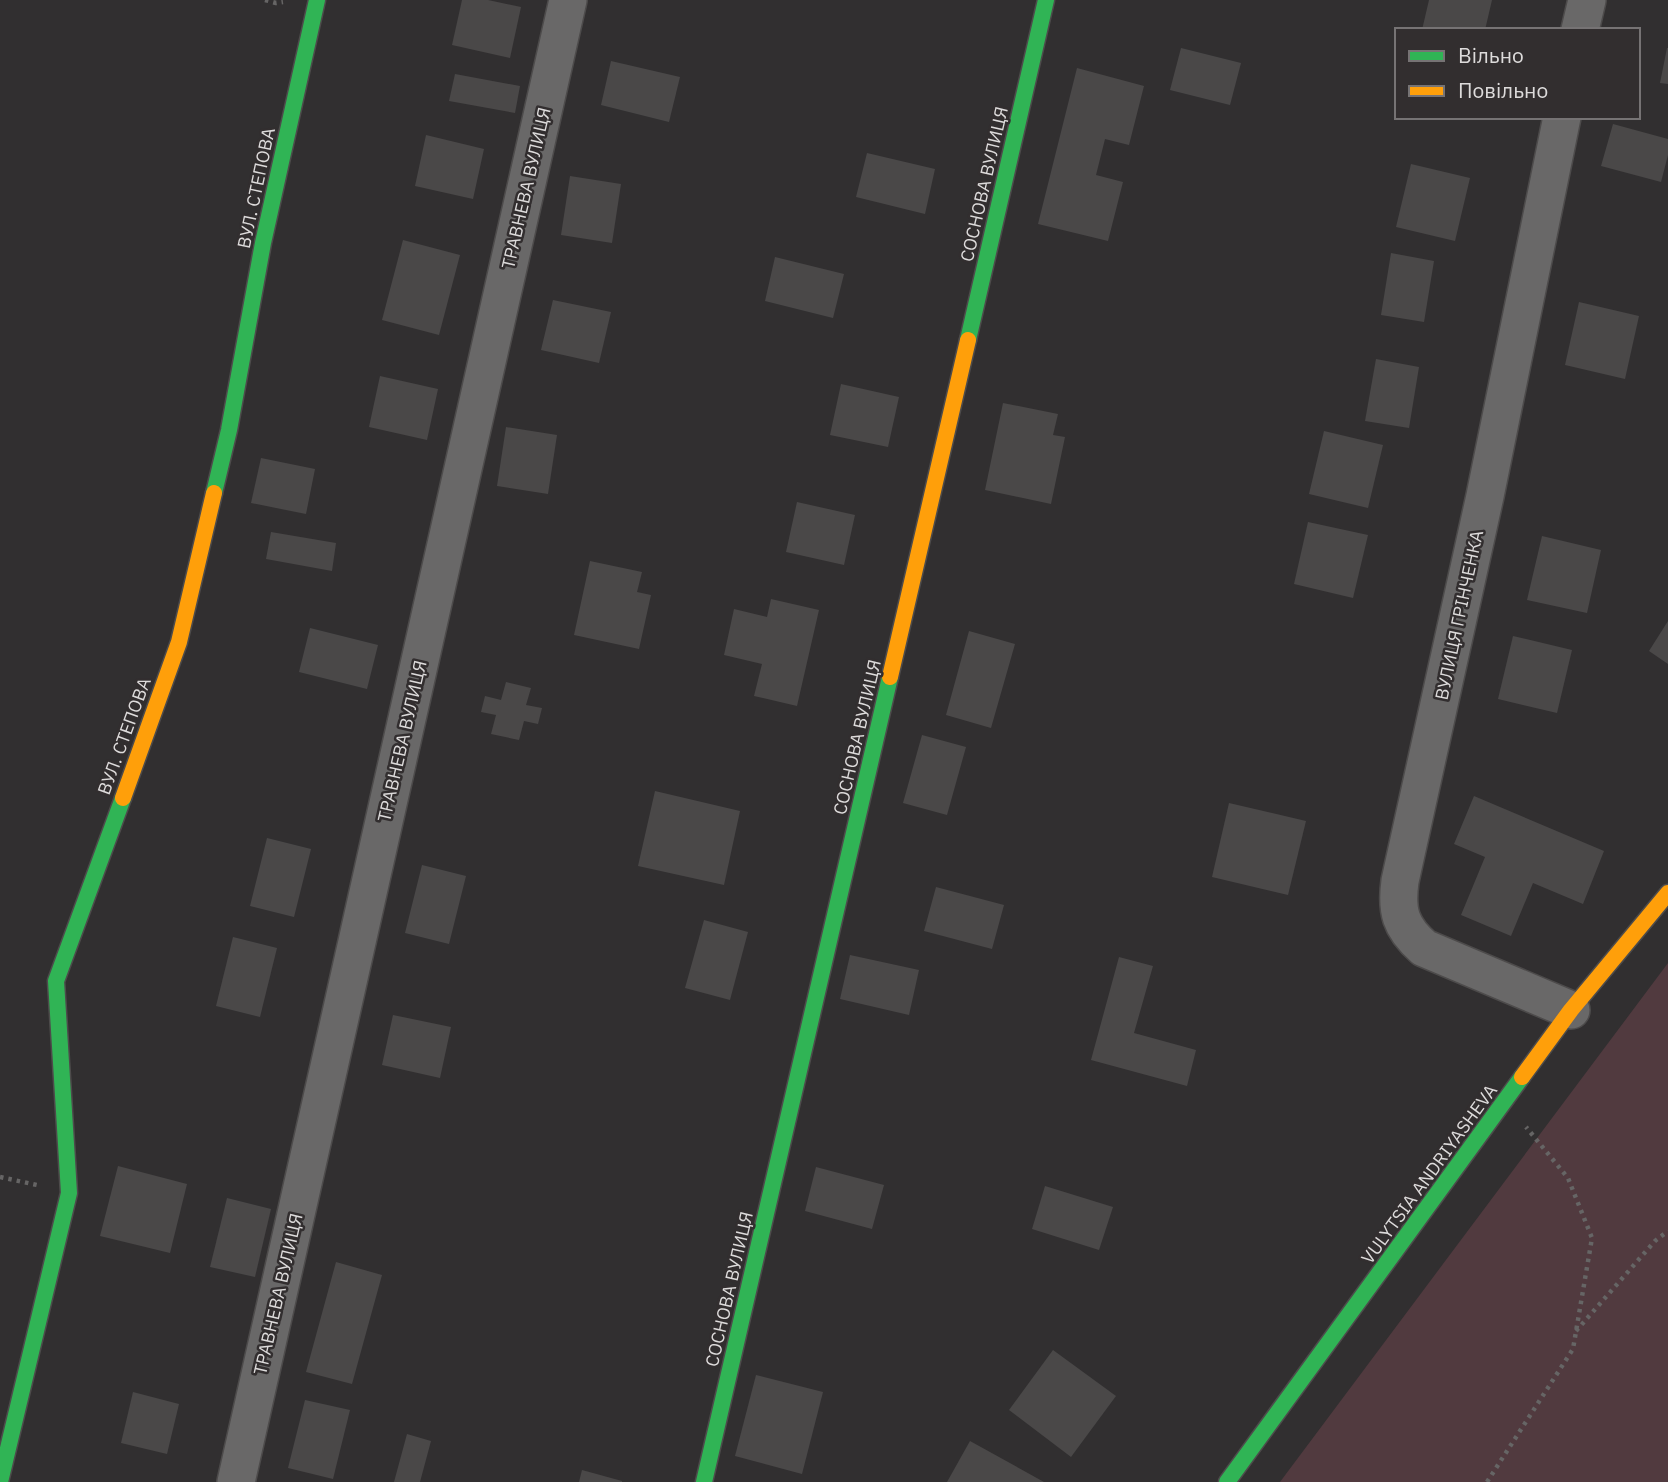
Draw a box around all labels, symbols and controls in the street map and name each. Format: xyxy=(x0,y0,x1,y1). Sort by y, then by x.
legend xyxy=(1395,28,1640,119)
text: Вільно xyxy=(1458,41,1524,69)
text: Повільно xyxy=(1458,76,1548,104)
street label: СОСНОВА ВУЛИЦЯ xyxy=(955,104,1013,264)
street label: ТРАВНЕВА ВУЛИЦЯ xyxy=(496,105,556,271)
street label: ВУЛ. СТЕПОВА xyxy=(232,125,280,251)
street label: ВУЛИЦЯ ГРІНЧЕНКА xyxy=(1430,527,1488,702)
street label: СОСНОВА ВУЛИЦЯ xyxy=(828,657,886,817)
street label: ТРАВНЕВА ВУЛИЦЯ xyxy=(372,658,432,824)
street label: ВУЛ. СТЕПОВА xyxy=(92,674,156,798)
street label: VULYTSIA ANDRIYASHEVA xyxy=(1356,1079,1502,1268)
street label: СОСНОВА ВУЛИЦЯ xyxy=(700,1209,758,1369)
street label: ТРАВНЕВА ВУЛИЦЯ xyxy=(248,1211,308,1377)

